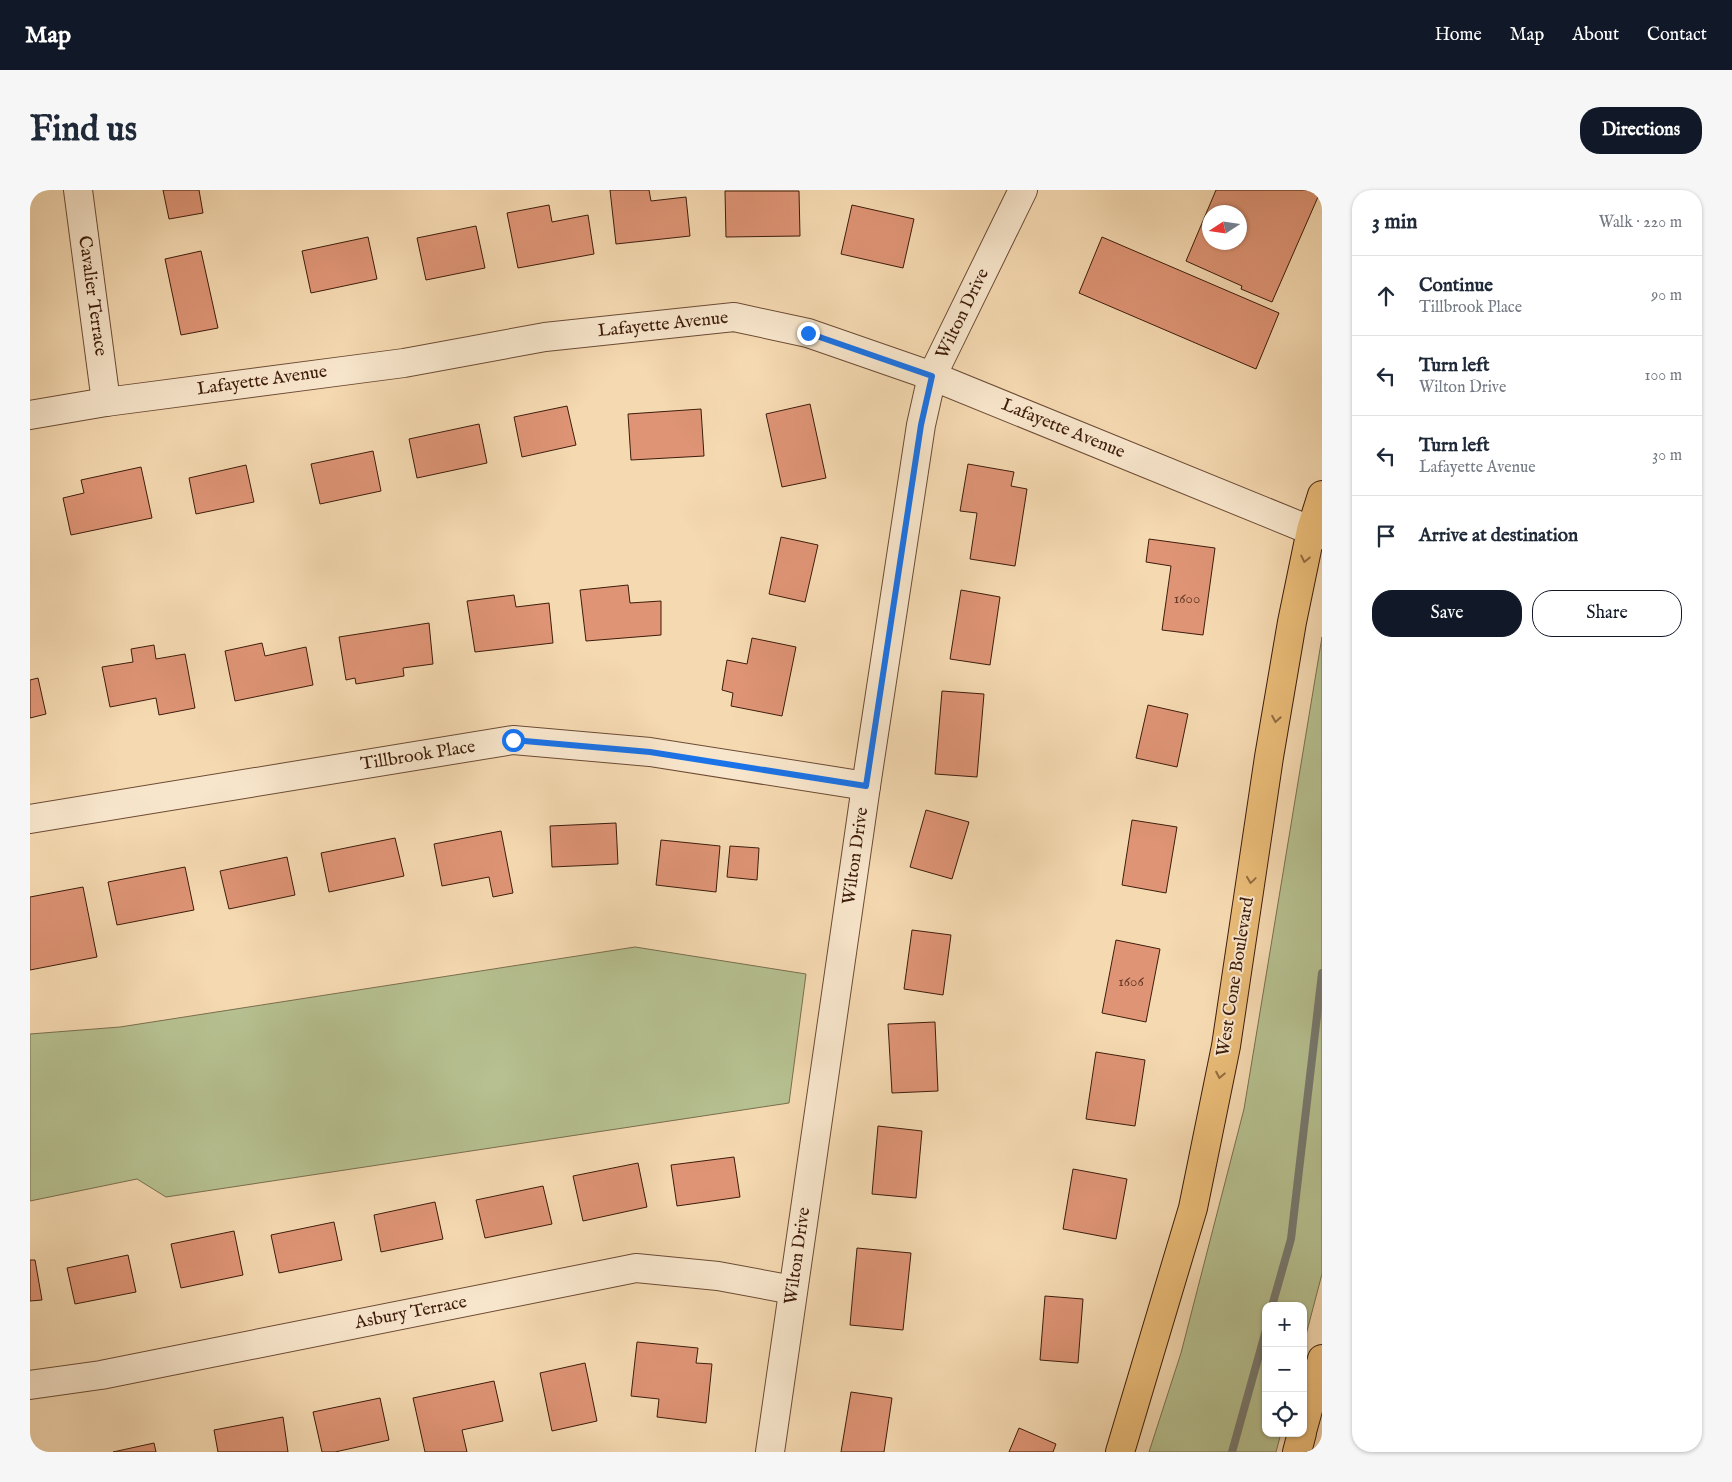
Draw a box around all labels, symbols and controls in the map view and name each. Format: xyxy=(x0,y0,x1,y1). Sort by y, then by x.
text: Map xyxy=(25,20,71,51)
text: Home xyxy=(1435,24,1482,47)
text: Map xyxy=(1510,24,1544,47)
text: About xyxy=(1572,24,1619,47)
text: Contact xyxy=(1647,24,1707,47)
button: Directions xyxy=(1580,107,1702,154)
text: Find us xyxy=(30,108,137,153)
north arrow xyxy=(1202,205,1247,250)
text: 3 min xyxy=(1372,209,1417,236)
text: Walk · 220 m xyxy=(1599,213,1682,233)
street label: Cavalier Terrace xyxy=(72,234,112,358)
street label: Wilton Drive xyxy=(931,265,995,363)
text: Continue xyxy=(1419,274,1493,298)
icon: ahead xyxy=(1372,282,1400,310)
text: 90 m xyxy=(1651,286,1682,306)
text: Tillbrook Place xyxy=(1419,298,1522,318)
street label: Lafayette Avenue xyxy=(597,307,729,343)
route end xyxy=(797,322,820,345)
text: Turn left xyxy=(1419,354,1490,378)
street label: Lafayette Avenue xyxy=(195,360,329,402)
icon: left xyxy=(1372,362,1400,390)
text: 100 m xyxy=(1645,366,1682,386)
text: Wilton Drive xyxy=(1419,378,1506,398)
street label: Lafayette Avenue xyxy=(998,394,1128,464)
text: Turn left xyxy=(1419,434,1490,458)
icon: left xyxy=(1372,442,1400,470)
text: 30 m xyxy=(1652,446,1682,466)
text: Lafayette Avenue xyxy=(1419,458,1536,478)
icon: arrive xyxy=(1372,522,1400,550)
text: Arrive at destination xyxy=(1419,524,1578,548)
one-way arrow xyxy=(1300,555,1311,564)
house number: 1600 xyxy=(1174,589,1200,608)
button: Save xyxy=(1372,590,1522,637)
button: Share xyxy=(1532,590,1682,637)
one-way arrow xyxy=(1271,715,1281,723)
route start xyxy=(502,729,525,752)
street label: Tillbrook Place xyxy=(359,736,477,776)
street label: Wilton Drive xyxy=(838,806,874,906)
one-way arrow xyxy=(1246,876,1257,884)
street label: West Cone Boulevard xyxy=(1212,895,1260,1058)
house number: 1606 xyxy=(1118,972,1144,991)
one-way arrow xyxy=(1216,1070,1226,1079)
street label: Wilton Drive xyxy=(780,1206,816,1306)
street label: Asbury Terrace xyxy=(352,1291,469,1335)
map controls xyxy=(1262,1302,1307,1437)
button: + xyxy=(1262,1302,1307,1347)
button: − xyxy=(1262,1347,1307,1392)
button: locate xyxy=(1262,1392,1307,1437)

